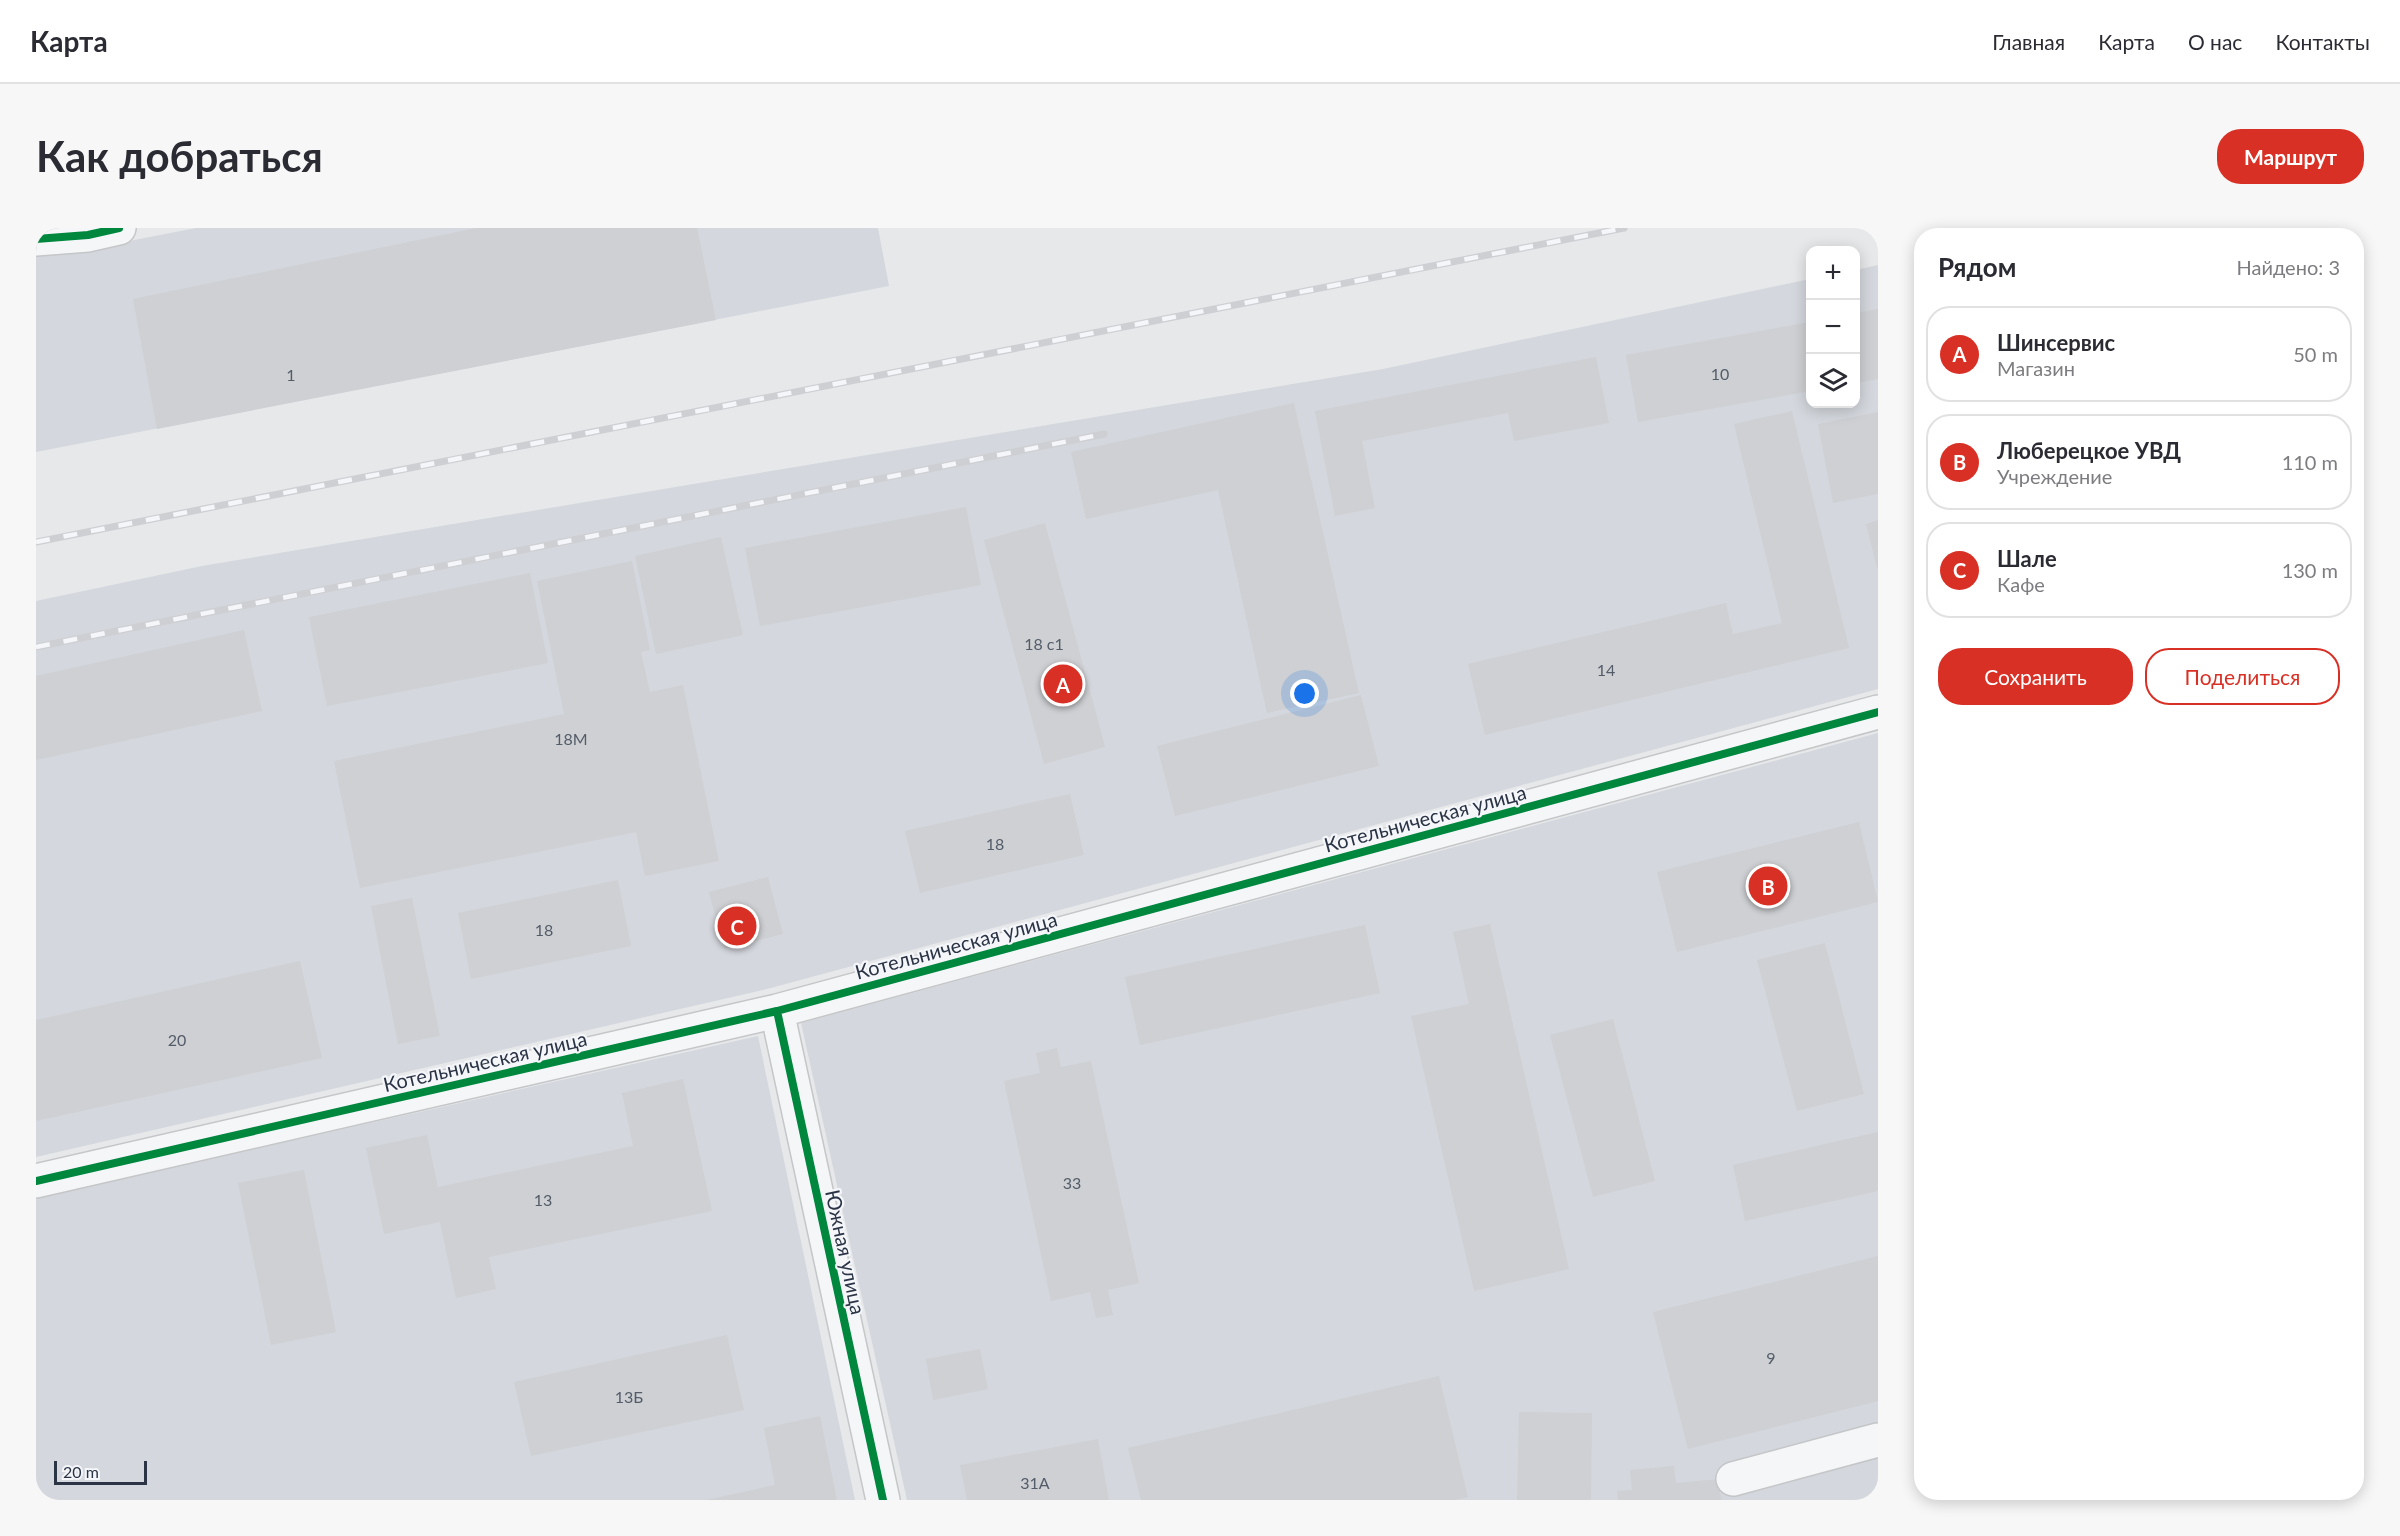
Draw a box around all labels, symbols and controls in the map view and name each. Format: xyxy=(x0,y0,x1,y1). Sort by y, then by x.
text: Карта xyxy=(30,24,108,58)
text: Главная xyxy=(1992,29,2065,54)
text: Карта xyxy=(2098,29,2155,54)
text: О нас xyxy=(2188,29,2242,54)
text: Контакты xyxy=(2275,29,2370,54)
button: Маршрут xyxy=(2217,129,2364,184)
text: Как добраться xyxy=(36,131,323,181)
map controls xyxy=(1806,246,1860,408)
button: + xyxy=(1806,246,1860,300)
text: Рядом xyxy=(1938,251,2016,283)
text: Найдено: 3 xyxy=(2237,255,2340,279)
button: − xyxy=(1806,300,1860,354)
text: Шинсервис xyxy=(1997,329,2115,356)
text: A xyxy=(1953,342,1966,366)
text: 50 m xyxy=(2293,342,2338,366)
button: layers xyxy=(1806,354,1860,408)
text: Магазин xyxy=(1997,356,2075,380)
house number: 10 xyxy=(1711,364,1729,383)
house number: 1 xyxy=(286,365,296,384)
text: Люберецкое УВД xyxy=(1997,437,2181,464)
text: B xyxy=(1953,450,1966,474)
text: 110 m xyxy=(2282,450,2338,474)
text: Учреждение xyxy=(1997,464,2112,488)
text: Шале xyxy=(1997,545,2057,572)
text: C xyxy=(1953,558,1966,582)
text: 130 m xyxy=(2282,558,2338,582)
text: Кафе xyxy=(1997,572,2045,596)
house number: 18 с1 xyxy=(1024,634,1064,653)
button: Сохранить xyxy=(1938,648,2133,705)
button: Поделиться xyxy=(2145,648,2340,705)
house number: 14 xyxy=(1597,660,1615,679)
pin: A xyxy=(1044,662,1082,706)
your location xyxy=(1290,679,1319,708)
house number: 18М xyxy=(554,729,588,748)
street label: Котельническая улица xyxy=(1321,779,1529,857)
house number: 18 xyxy=(986,834,1004,853)
pin: B xyxy=(1748,864,1788,908)
pin: C xyxy=(718,904,756,948)
street label: Котельническая улица xyxy=(852,906,1060,984)
house number: 18 xyxy=(535,920,553,939)
street label: Котельническая улица xyxy=(381,1026,589,1096)
house number: 20 xyxy=(168,1030,186,1049)
house number: 33 xyxy=(1063,1173,1081,1192)
street label: Южная улица xyxy=(821,1187,871,1317)
house number: 13 xyxy=(534,1190,552,1209)
house number: 9 xyxy=(1766,1348,1776,1367)
house number: 13Б xyxy=(615,1387,643,1406)
scale bar xyxy=(54,1458,147,1486)
text: 20 m xyxy=(63,1462,99,1481)
house number: 31А xyxy=(1020,1473,1050,1492)

